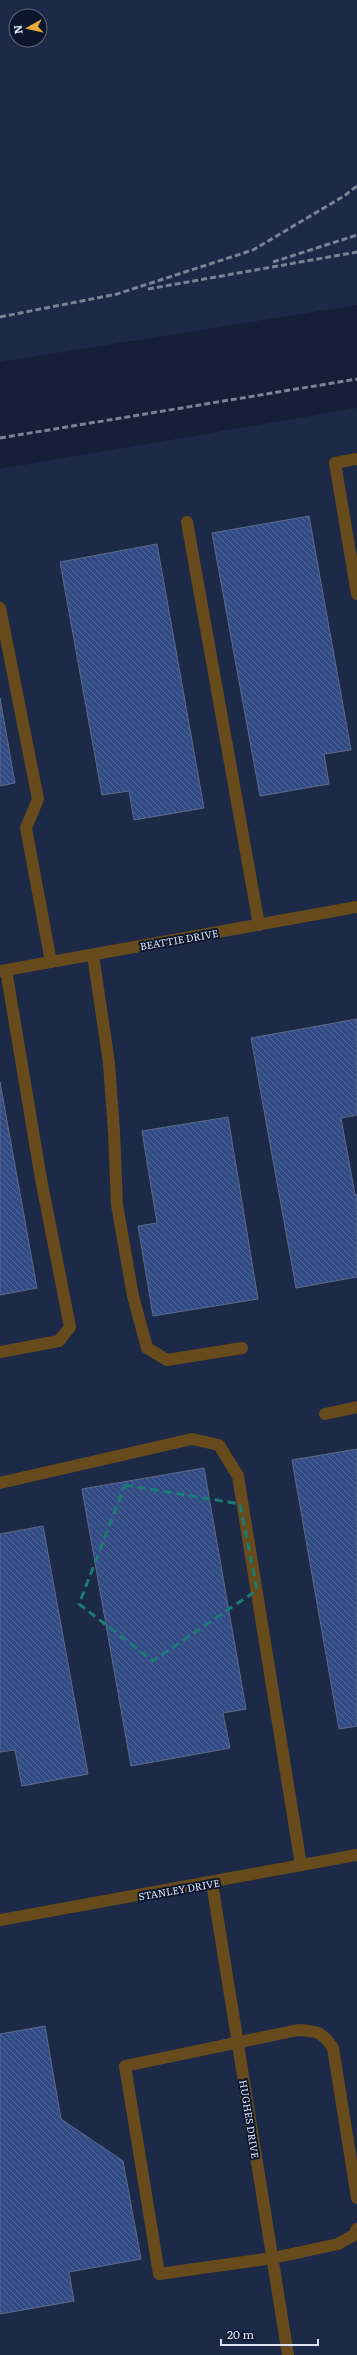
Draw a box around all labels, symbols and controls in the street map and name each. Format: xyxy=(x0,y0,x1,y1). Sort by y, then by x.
north arrow xyxy=(8,8,48,48)
text: N xyxy=(9,24,26,35)
street label: BEATTIE DRIVE xyxy=(139,925,219,953)
street label: STANLEY DRIVE xyxy=(137,1874,221,1904)
street label: HUGHES DRIVE xyxy=(236,2079,264,2159)
scale bar xyxy=(221,2321,318,2347)
text: 20 m xyxy=(227,2325,254,2343)

